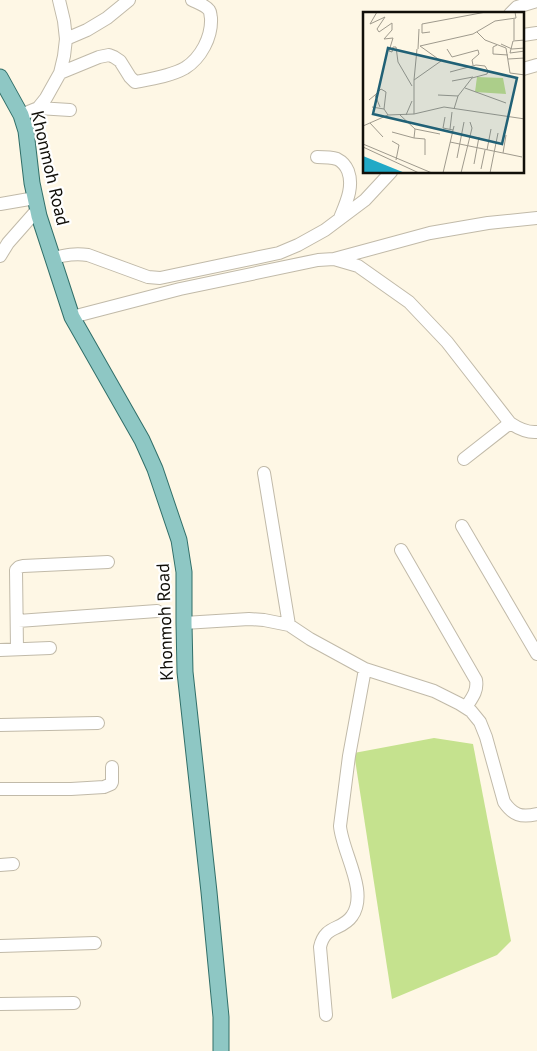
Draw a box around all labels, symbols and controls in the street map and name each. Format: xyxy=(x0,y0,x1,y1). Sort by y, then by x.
inset map xyxy=(363,12,524,174)
street label: Khonmoh Road xyxy=(26,108,75,228)
street label: Khonmoh Road xyxy=(151,563,178,681)

